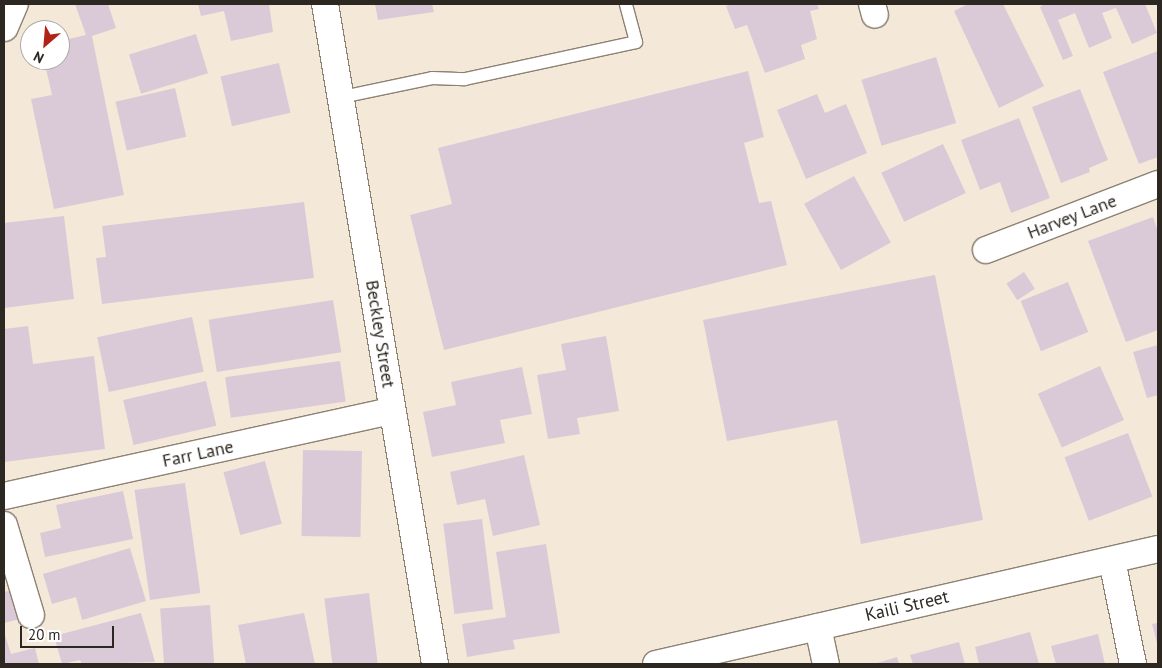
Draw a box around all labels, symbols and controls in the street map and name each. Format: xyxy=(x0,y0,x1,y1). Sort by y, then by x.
north arrow xyxy=(20,20,70,70)
text: N xyxy=(30,47,47,68)
street label: Harvey Lane xyxy=(1024,190,1120,244)
street label: Beckley Street xyxy=(361,278,399,390)
street label: Farr Lane xyxy=(160,436,236,472)
street label: Kaili Street xyxy=(863,586,951,626)
scale bar xyxy=(22,616,116,648)
text: 20 m xyxy=(28,625,61,644)

